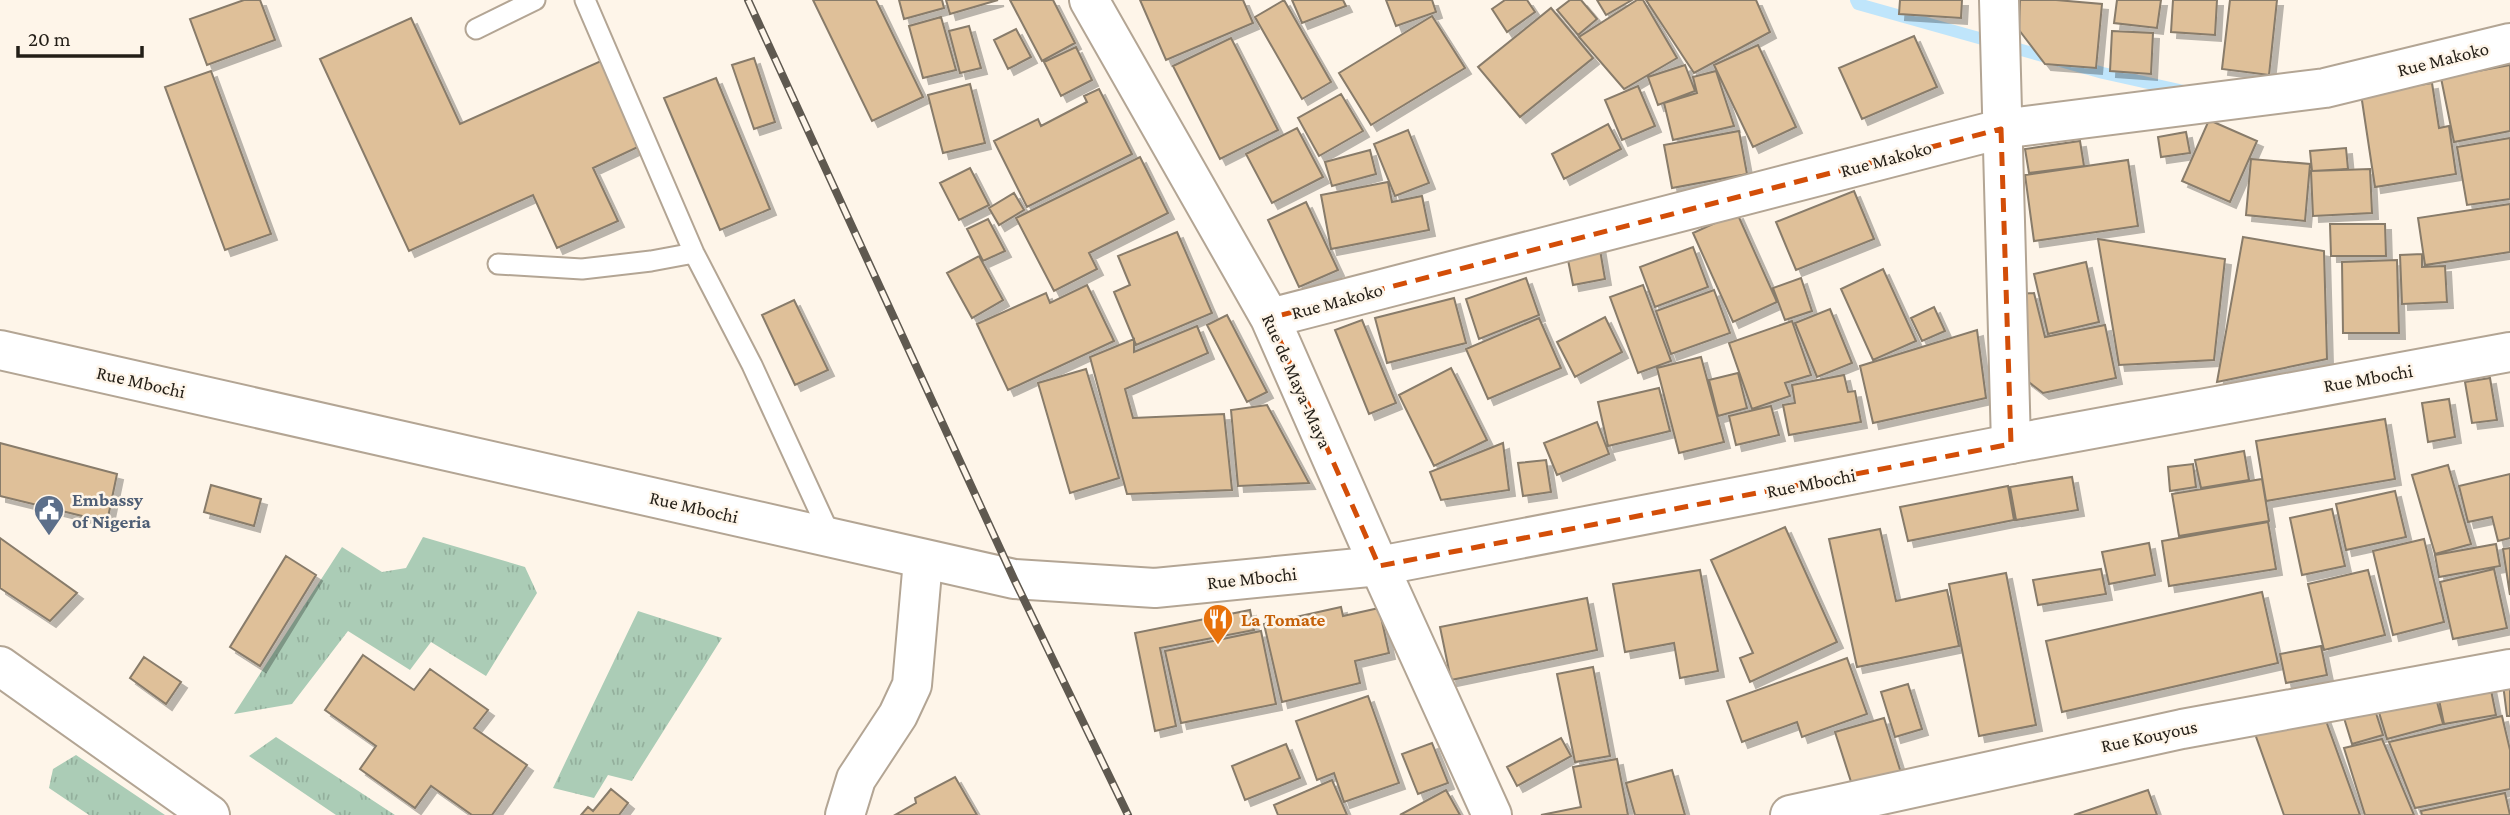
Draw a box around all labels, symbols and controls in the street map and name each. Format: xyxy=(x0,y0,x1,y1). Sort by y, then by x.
scale bar xyxy=(18,14,142,58)
text: 20 m xyxy=(28,27,71,51)
street label: Rue Makoko xyxy=(2395,37,2491,81)
street label: Rue Makoko xyxy=(1838,137,1934,181)
street label: Rue Makoko xyxy=(1289,279,1385,323)
street label: Rue de Maya-Maya xyxy=(1258,311,1336,452)
street label: Rue Mbochi xyxy=(2322,360,2414,396)
street label: Rue Mbochi xyxy=(95,362,187,402)
street label: Rue Mbochi xyxy=(1765,464,1857,502)
street label: Rue Mbochi xyxy=(648,487,740,527)
place label: Embassy of Nigeria xyxy=(72,489,152,532)
public building icon: Embassy of Nigeria xyxy=(32,493,66,537)
street label: Rue Mbochi xyxy=(1206,563,1298,593)
restaurant icon: La Tomate xyxy=(1201,602,1235,646)
place label: La Tomate xyxy=(1241,609,1326,630)
street label: Rue Kouyous xyxy=(2099,716,2199,756)

